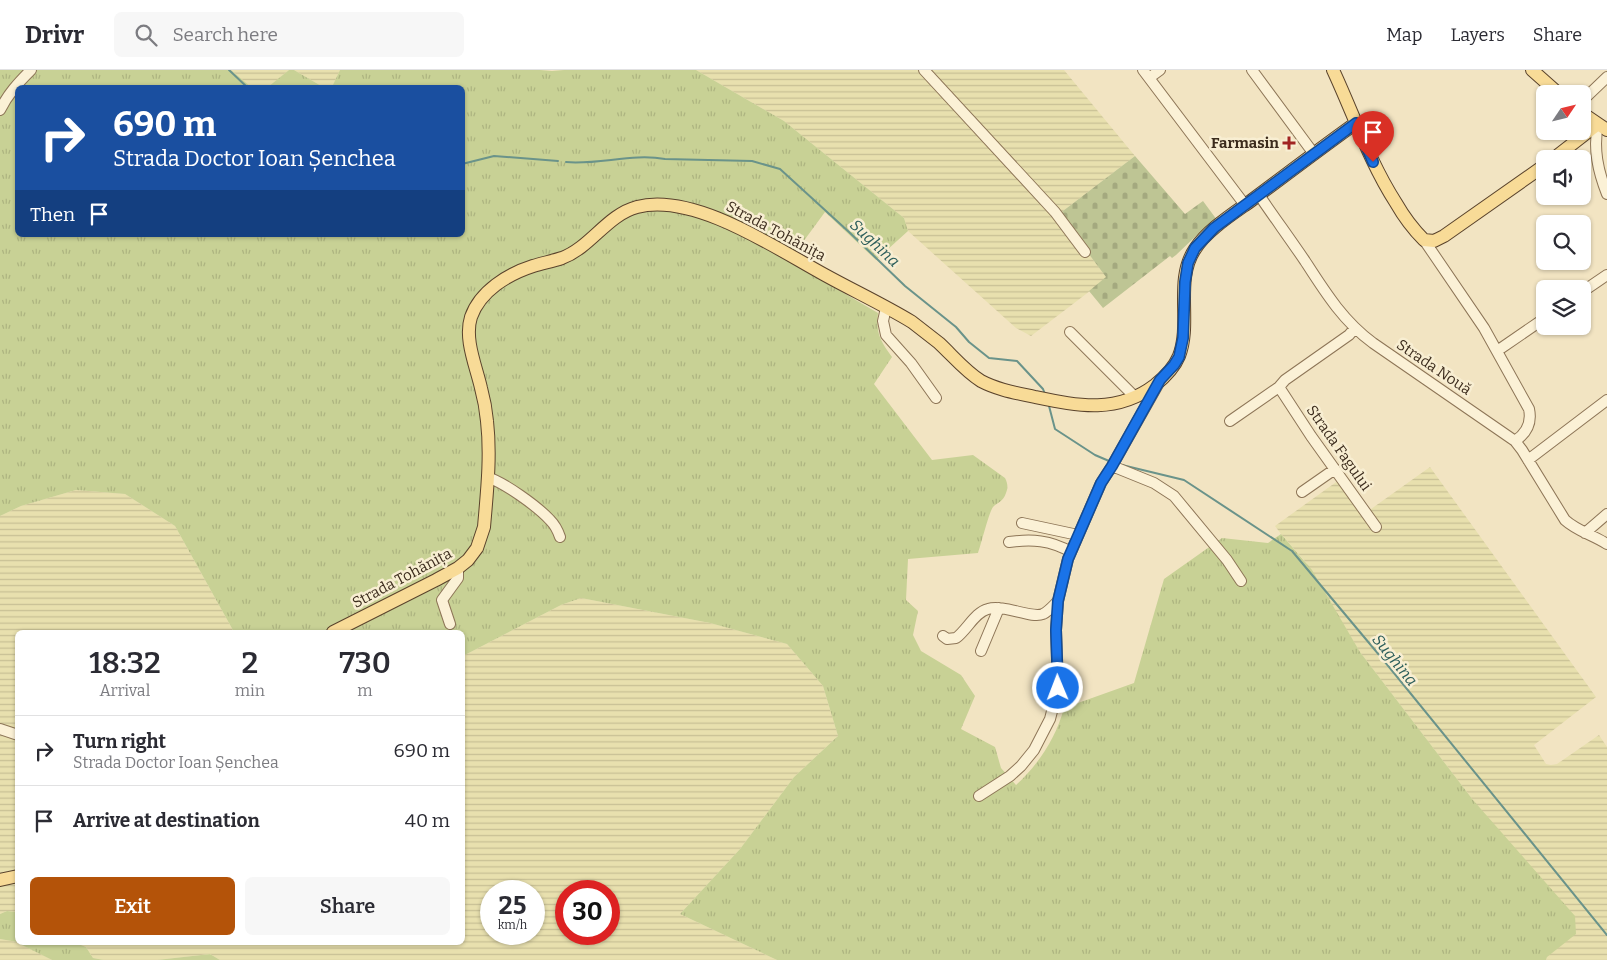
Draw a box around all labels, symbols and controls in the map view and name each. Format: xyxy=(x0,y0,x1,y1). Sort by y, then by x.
search box xyxy=(114,12,464,57)
text: Drivr xyxy=(25,21,84,49)
icon: search xyxy=(132,21,160,49)
text: Search here xyxy=(172,23,278,46)
text: Map xyxy=(1386,24,1422,46)
text: Layers xyxy=(1450,24,1505,46)
text: Share xyxy=(1533,24,1582,46)
north arrow xyxy=(1536,85,1591,140)
map controls xyxy=(1536,85,1591,335)
text: 690 m xyxy=(113,103,216,145)
icon: right xyxy=(30,105,95,170)
pin xyxy=(1352,111,1394,162)
icon: arrive xyxy=(1359,118,1387,146)
place label: Farmasin xyxy=(1211,134,1279,152)
marker: Farmasin xyxy=(1283,137,1295,149)
text: Strada Doctor Ioan Șenchea xyxy=(113,145,396,172)
button: sound xyxy=(1536,150,1591,205)
street label: Strada Tohănița xyxy=(723,197,829,266)
icon: arrive xyxy=(85,200,113,228)
text: Then xyxy=(30,203,75,226)
water label: Sughina xyxy=(846,215,904,271)
button: search xyxy=(1536,215,1591,270)
button: layers xyxy=(1536,280,1591,335)
street label: Strada Nouă xyxy=(1393,335,1475,399)
street label: Strada Fagului xyxy=(1303,402,1375,495)
street label: Strada Tohănița xyxy=(349,544,455,613)
water label: Sughina xyxy=(1368,630,1422,690)
text: 18:32 xyxy=(89,645,161,681)
text: 2 xyxy=(242,645,258,681)
text: 730 xyxy=(339,645,391,681)
position arrow xyxy=(1031,661,1083,713)
text: Arrival xyxy=(100,681,150,700)
text: min xyxy=(235,681,265,700)
text: m xyxy=(357,681,373,700)
text: Turn right xyxy=(73,730,166,753)
icon: right xyxy=(30,737,58,765)
text: 690 m xyxy=(394,739,450,762)
text: Strada Doctor Ioan Șenchea xyxy=(73,753,279,772)
icon: arrive xyxy=(30,807,58,835)
text: Arrive at destination xyxy=(73,809,260,832)
text: 40 m xyxy=(405,809,450,832)
button: Exit xyxy=(30,877,235,935)
button: Share xyxy=(245,877,450,935)
speed limit sign: 30 xyxy=(555,880,620,945)
text: 25 xyxy=(499,891,526,921)
text: km/h xyxy=(498,918,527,932)

